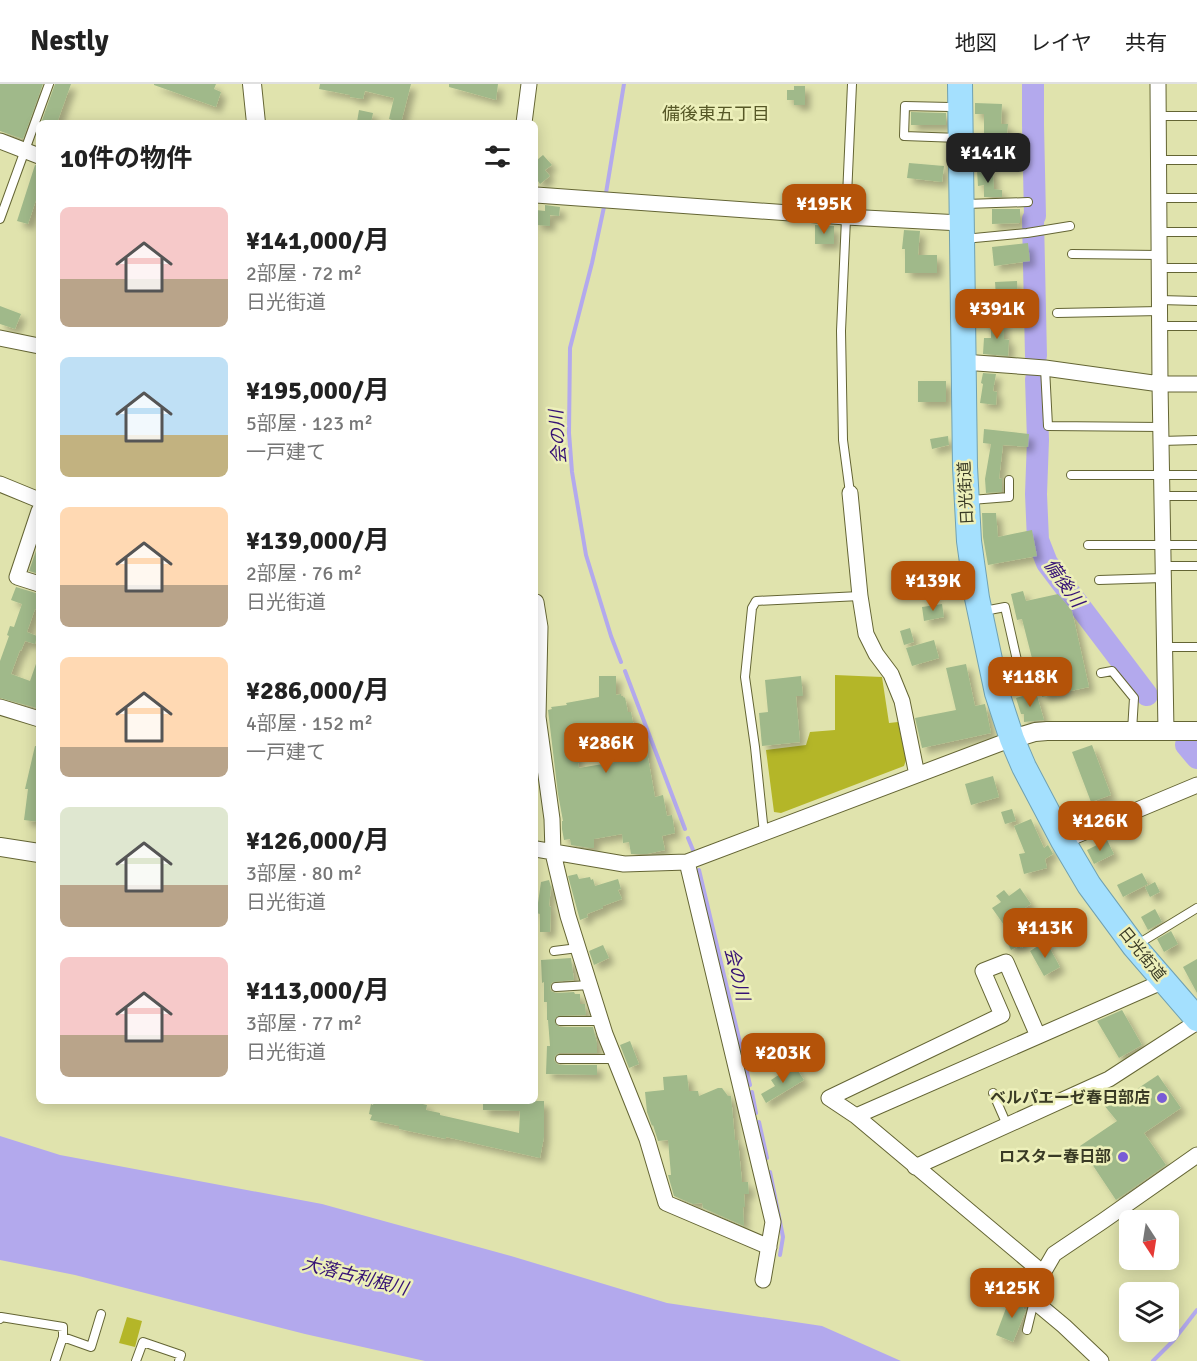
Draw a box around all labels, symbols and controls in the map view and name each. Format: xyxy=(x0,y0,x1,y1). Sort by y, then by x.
text: Nestly xyxy=(30,24,109,58)
text: 地図 xyxy=(955,30,997,56)
text: レイヤ xyxy=(1030,30,1092,56)
text: 共有 xyxy=(1125,30,1167,56)
district label: 備後東五丁目 xyxy=(662,103,770,125)
pin: ¥141K xyxy=(946,133,1030,184)
icon: filters xyxy=(481,140,514,173)
text: ¥141K xyxy=(960,140,1016,165)
text: 10件の物件 xyxy=(60,143,192,175)
pin: ¥195K xyxy=(782,184,866,235)
text: ¥195K xyxy=(796,191,852,216)
text: ¥141,000/月 xyxy=(246,225,390,257)
icon: home xyxy=(108,231,180,303)
text: 2部屋 · 72 m² xyxy=(246,261,362,286)
pin: ¥391K xyxy=(955,289,1039,340)
text: 日光街道 xyxy=(246,290,326,315)
text: ¥391K xyxy=(969,296,1025,321)
text: ¥195,000/月 xyxy=(246,375,390,407)
icon: home xyxy=(108,381,180,453)
water label: 会の川 xyxy=(545,407,571,465)
text: 5部屋 · 123 m² xyxy=(246,411,373,436)
text: 一戸建て xyxy=(246,440,326,465)
street label: 日光街道 xyxy=(954,461,978,525)
text: ¥139,000/月 xyxy=(246,525,390,557)
icon: home xyxy=(108,531,180,603)
water label: 備後川 xyxy=(1040,555,1090,613)
text: 2部屋 · 76 m² xyxy=(246,561,362,586)
pin: ¥139K xyxy=(891,561,975,612)
text: ¥139K xyxy=(905,568,961,593)
text: 日光街道 xyxy=(246,590,326,615)
pin: ¥118K xyxy=(988,657,1072,708)
text: ¥118K xyxy=(1002,664,1058,689)
text: ¥286,000/月 xyxy=(246,675,390,707)
icon: home xyxy=(108,681,180,753)
text: 4部屋 · 152 m² xyxy=(246,711,373,736)
pin: ¥286K xyxy=(564,723,648,774)
text: ¥286K xyxy=(578,730,634,755)
text: 一戸建て xyxy=(246,740,326,765)
pin: ¥126K xyxy=(1058,801,1142,852)
text: ¥126K xyxy=(1072,808,1128,833)
text: ¥126,000/月 xyxy=(246,825,390,857)
icon: home xyxy=(108,831,180,903)
text: 3部屋 · 80 m² xyxy=(246,861,362,886)
text: 日光街道 xyxy=(246,890,326,915)
pin: ¥113K xyxy=(1003,908,1087,959)
text: ¥113K xyxy=(1017,915,1073,940)
street label: 日光街道 xyxy=(1114,923,1170,985)
water label: 会の川 xyxy=(720,945,755,1005)
text: ¥113,000/月 xyxy=(246,975,390,1007)
icon: home xyxy=(108,981,180,1053)
text: 3部屋 · 77 m² xyxy=(246,1011,362,1036)
pin: ¥203K xyxy=(741,1033,825,1084)
text: 日光街道 xyxy=(246,1040,326,1065)
text: ¥203K xyxy=(755,1040,811,1065)
place label: ベルパエーゼ春日部店 xyxy=(990,1088,1150,1108)
marker: ベルパエーゼ春日部店 xyxy=(1155,1091,1169,1105)
place label: ロスター春日部 xyxy=(999,1147,1111,1167)
marker: ロスター春日部 xyxy=(1116,1150,1130,1164)
north arrow xyxy=(1119,1210,1179,1270)
map controls xyxy=(1119,1210,1179,1342)
water label: 大落古利根川 xyxy=(300,1252,412,1300)
pin: ¥125K xyxy=(970,1268,1054,1319)
text: ¥125K xyxy=(984,1275,1040,1300)
button: layers xyxy=(1119,1282,1179,1342)

